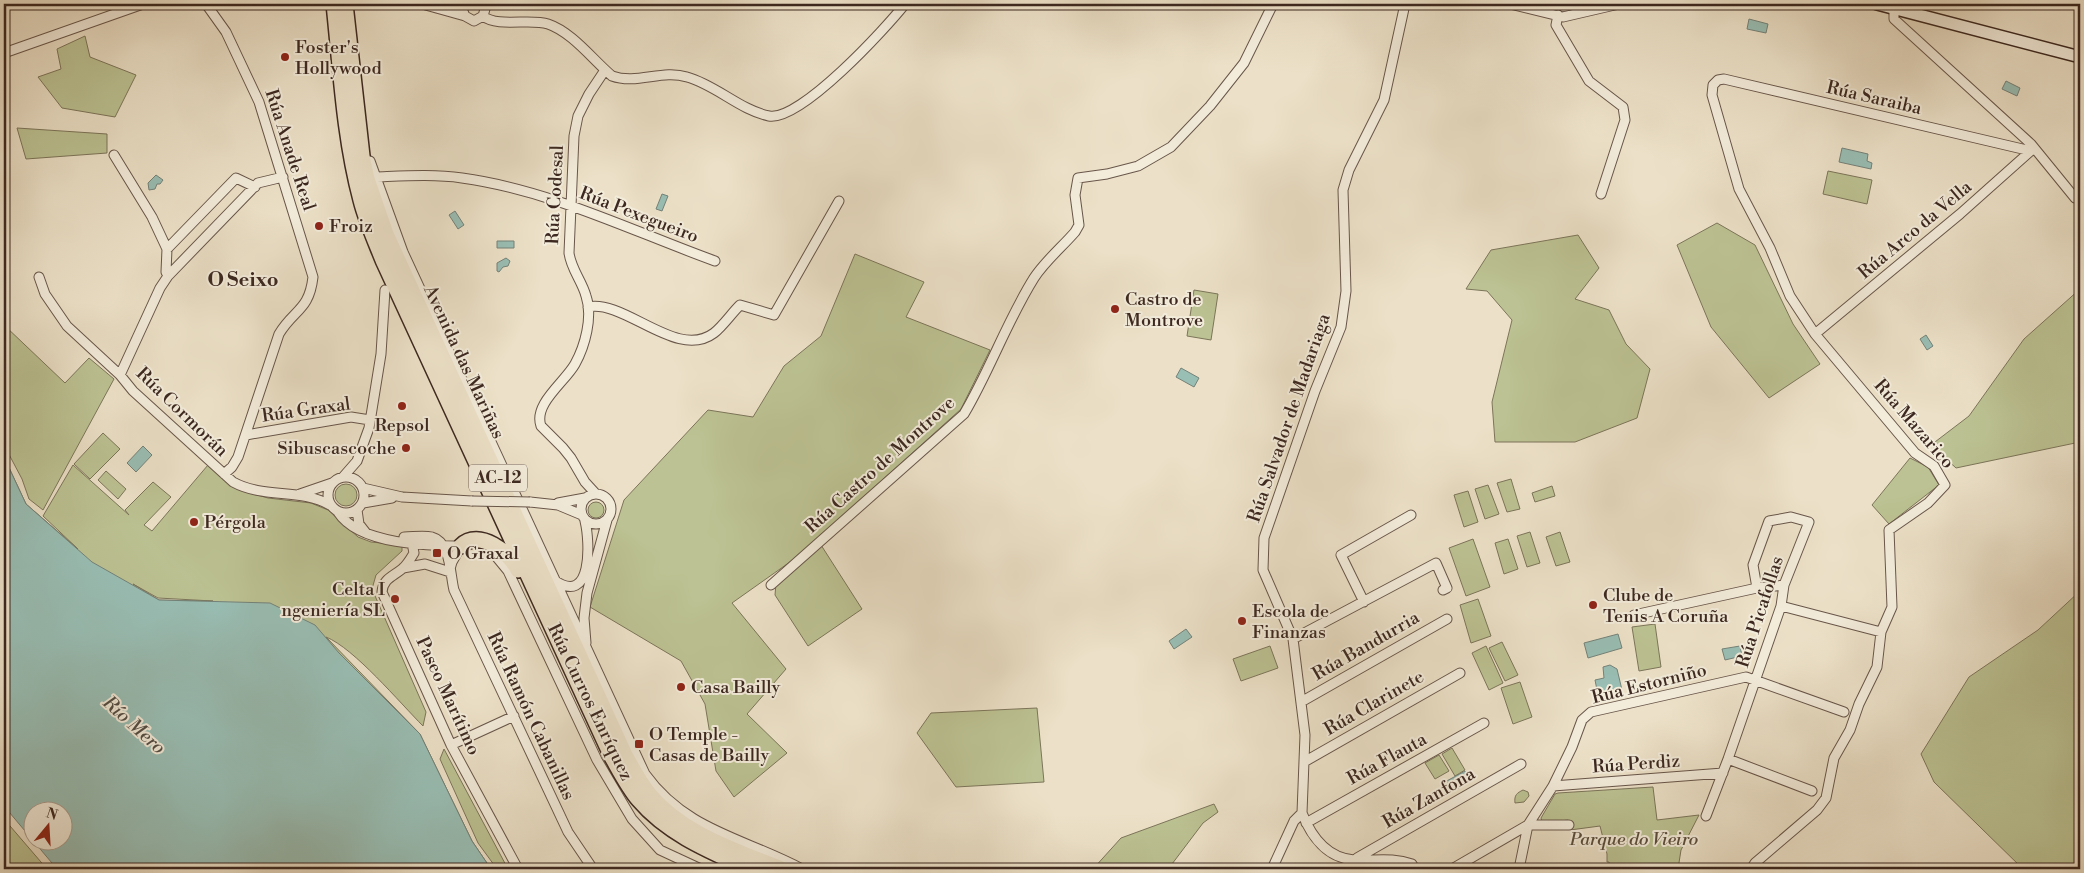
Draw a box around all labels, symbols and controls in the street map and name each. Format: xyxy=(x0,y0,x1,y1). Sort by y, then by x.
place label: Foster's Hollywood xyxy=(295,36,382,80)
marker: Foster's Hollywood xyxy=(279,51,291,63)
street label: Rúa Saraiba xyxy=(1824,76,1925,120)
street label: Rúa Anade Real xyxy=(260,86,321,214)
street label: Rúa Codesal xyxy=(541,144,569,245)
street label: Rúa Arco da Vella xyxy=(1853,175,1977,284)
street label: Rúa Pexegueiro xyxy=(576,182,702,248)
place label: Froiz xyxy=(329,215,373,238)
marker: Froiz xyxy=(313,220,325,232)
district label: O Seixo xyxy=(207,268,279,293)
street label: Avenida das Mariñas xyxy=(418,281,510,443)
place label: Castro de Montrove xyxy=(1125,288,1203,332)
marker: Castro de Montrove xyxy=(1109,303,1121,315)
street label: Rúa Salvador de Madariaga xyxy=(1242,310,1336,525)
street label: Rúa Cormorán xyxy=(131,362,233,462)
street label: Rúa Mazarico xyxy=(1869,374,1959,474)
street label: Rúa Graxal xyxy=(260,392,353,428)
street label: Rúa Castro de Montrove xyxy=(800,392,960,538)
marker: Repsol xyxy=(396,400,408,412)
place label: Repsol xyxy=(374,414,430,437)
place label: Sibuscascoche xyxy=(277,437,396,460)
marker: Sibuscascoche xyxy=(400,442,412,454)
road number: AC-12 xyxy=(469,464,527,492)
place label: Pérgola xyxy=(204,511,267,534)
marker: Pérgola xyxy=(188,516,200,528)
place label: O Graxal xyxy=(447,542,519,565)
marker: O Graxal xyxy=(431,547,443,559)
street label: Rúa Picafollas xyxy=(1731,553,1789,671)
place label: Celta I ngeniería SL xyxy=(281,578,385,622)
place label: Clube de Tenis A Coruña xyxy=(1603,584,1729,628)
marker: Celta I ngeniería SL xyxy=(389,593,401,605)
marker: Clube de Tenis A Coruña xyxy=(1587,599,1599,611)
place label: Escola de Finanzas xyxy=(1252,600,1329,644)
street label: Rúa Bandurria xyxy=(1308,606,1424,686)
marker: Escola de Finanzas xyxy=(1236,615,1248,627)
street label: Rúa Curros Enríquez xyxy=(542,620,638,784)
street label: Rúa Ramón Cabanillas xyxy=(482,628,580,804)
street label: Paseo Marítimo xyxy=(410,633,486,759)
street label: Rúa Estorniño xyxy=(1589,659,1709,709)
street label: Rúa Clarinete xyxy=(1320,665,1428,741)
place label: Casa Bailly xyxy=(691,676,781,699)
marker: Casa Bailly xyxy=(675,681,687,693)
water label: Río Mero xyxy=(97,690,170,759)
place label: O Temple - Casas de Bailly xyxy=(649,723,770,767)
street label: Rúa Flauta xyxy=(1343,727,1432,790)
marker: O Temple - Casas de Bailly xyxy=(633,738,645,750)
street label: Rúa Perdiz xyxy=(1591,749,1681,779)
street label: Rúa Zanfona xyxy=(1379,762,1480,834)
north arrow xyxy=(22,800,72,850)
text: N xyxy=(44,804,60,825)
park label: Parque do Vieiro xyxy=(1569,828,1698,851)

